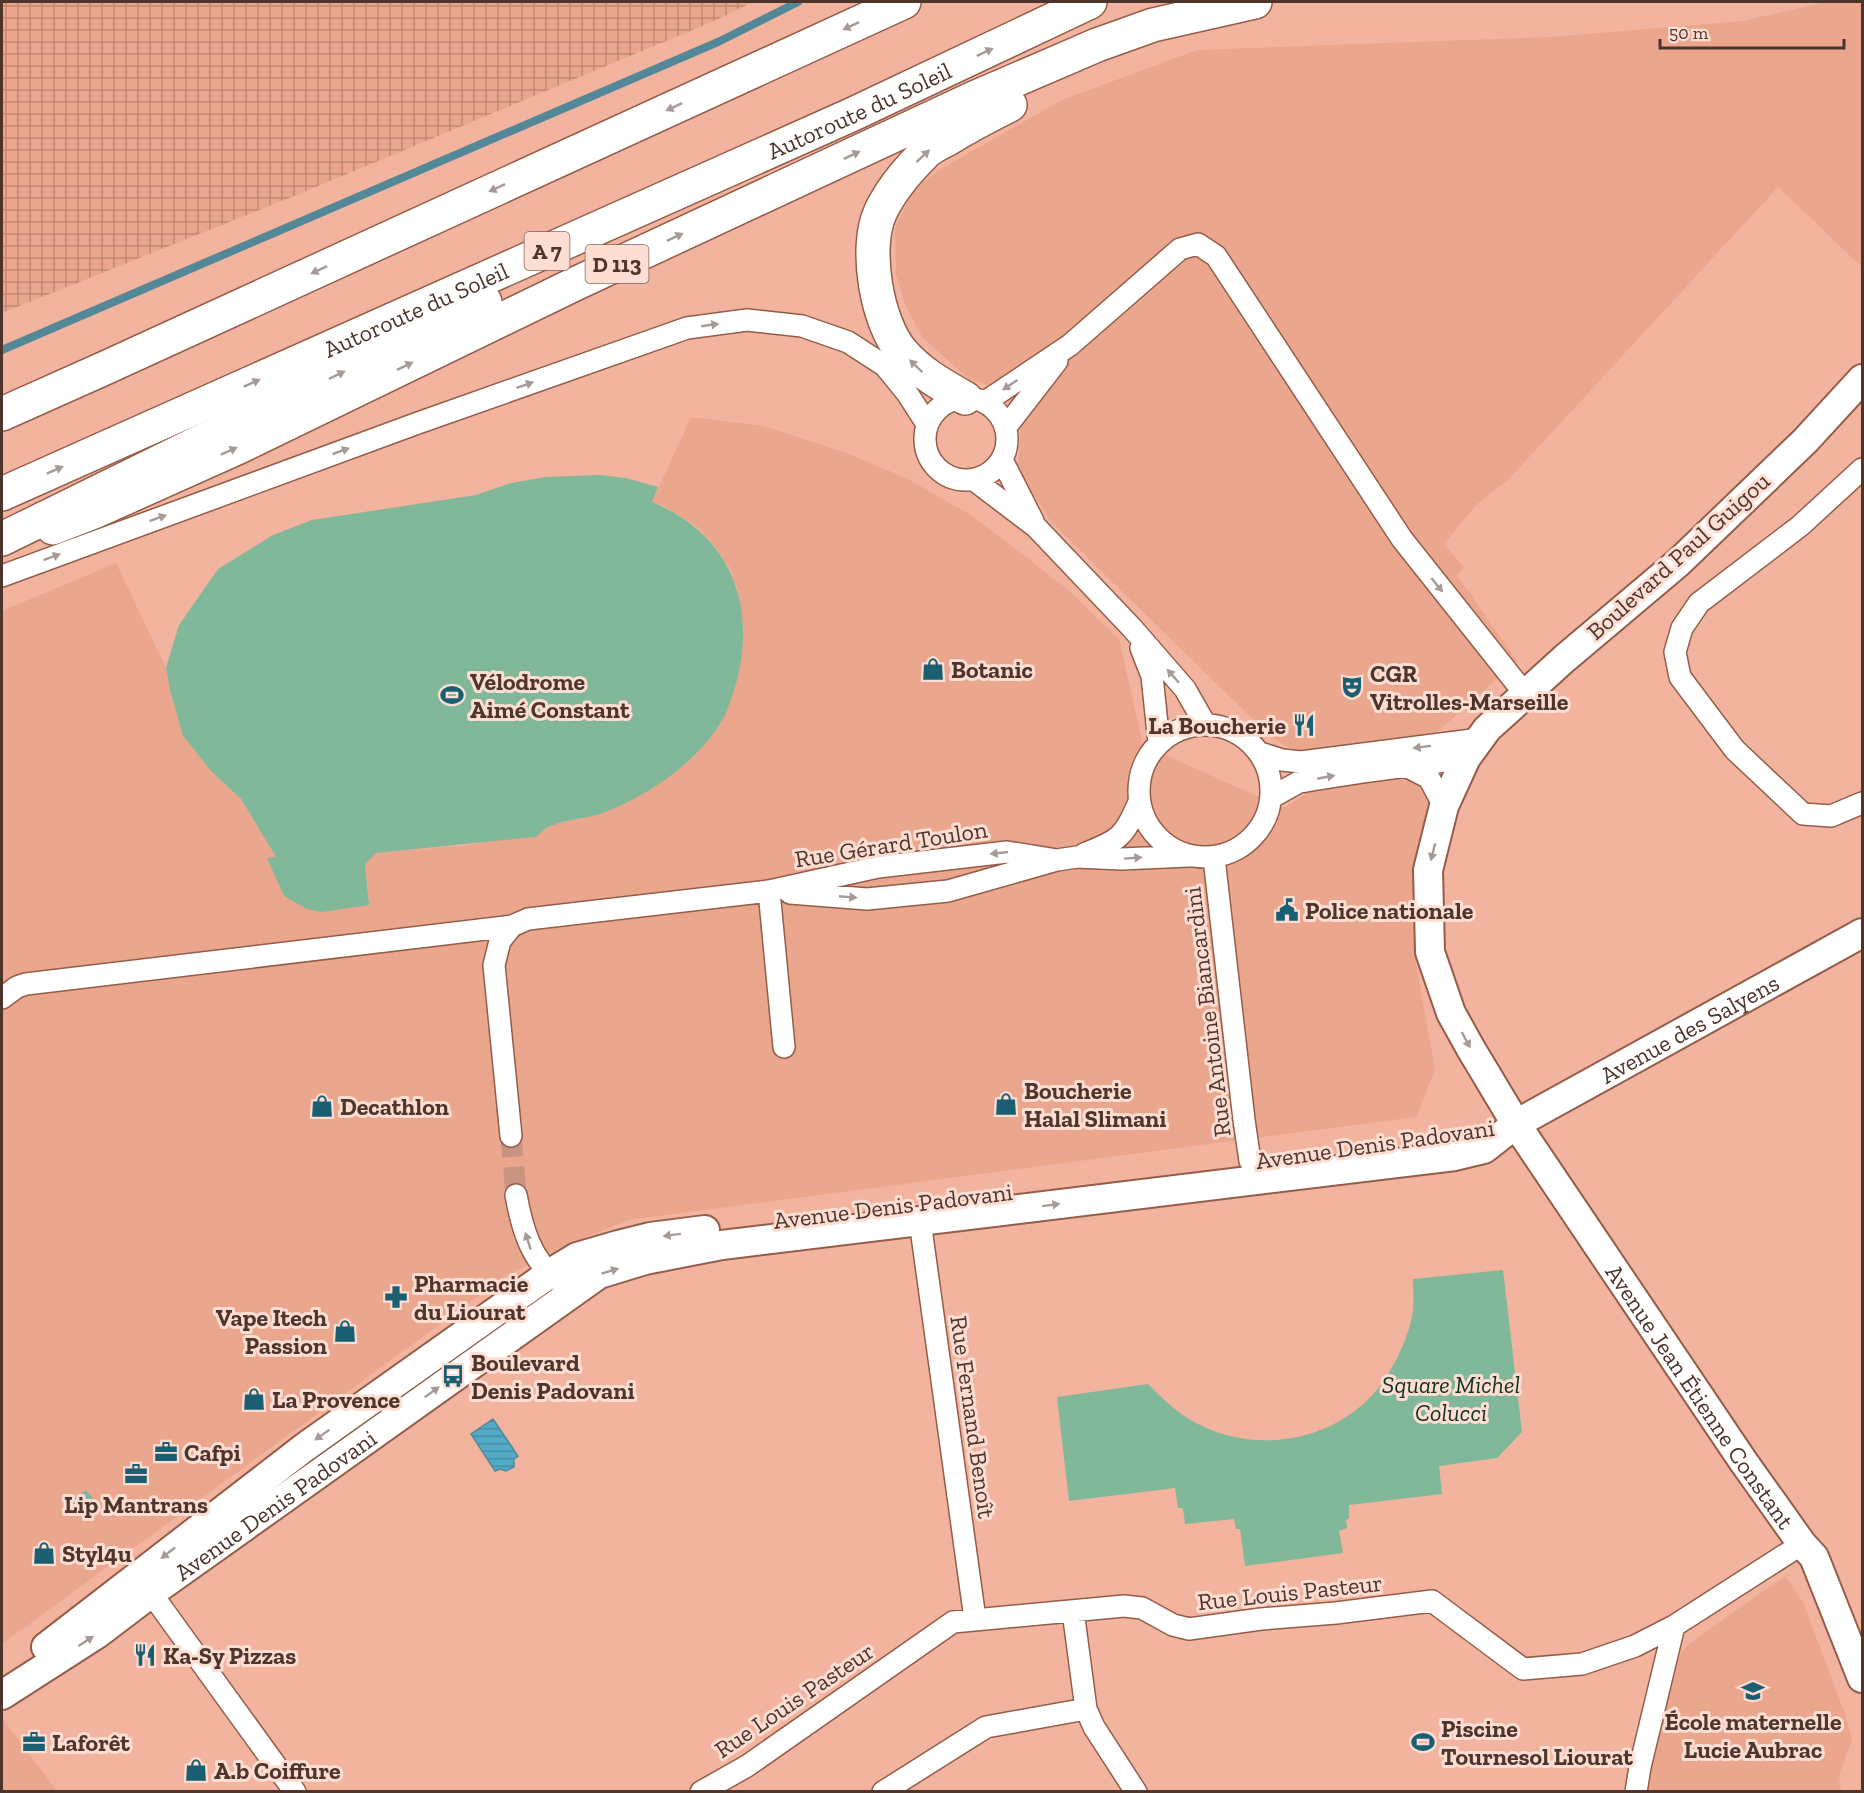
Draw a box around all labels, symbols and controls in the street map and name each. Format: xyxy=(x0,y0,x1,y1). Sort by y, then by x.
scale bar xyxy=(1660,12,1844,50)
one-way arrow xyxy=(842,22,860,31)
text: 50 m xyxy=(1669,22,1709,44)
one-way arrow xyxy=(977,47,994,56)
street label: Autoroute du Soleil xyxy=(763,55,956,165)
one-way arrow xyxy=(665,103,682,112)
one-way arrow xyxy=(915,149,930,163)
one-way arrow xyxy=(844,150,861,159)
one-way arrow xyxy=(488,184,505,193)
road number: A 7 xyxy=(524,232,570,270)
one-way arrow xyxy=(667,232,685,242)
road number: D 113 xyxy=(586,245,648,283)
street label: Autoroute du Soleil xyxy=(319,255,513,363)
one-way arrow xyxy=(311,265,328,274)
one-way arrow xyxy=(700,321,719,330)
one-way arrow xyxy=(910,359,924,373)
one-way arrow xyxy=(396,362,413,371)
one-way arrow xyxy=(328,370,345,379)
one-way arrow xyxy=(244,378,261,387)
one-way arrow xyxy=(516,380,534,390)
one-way arrow xyxy=(1002,380,1018,391)
one-way arrow xyxy=(332,446,350,456)
one-way arrow xyxy=(221,447,238,456)
one-way arrow xyxy=(46,465,64,475)
street label: Boulevard Paul Guigou xyxy=(1581,466,1776,646)
one-way arrow xyxy=(149,513,167,523)
one-way arrow xyxy=(43,552,61,561)
one-way arrow xyxy=(1431,577,1444,593)
place label: Botanic xyxy=(951,655,1033,684)
shop icon: Botanic xyxy=(920,656,946,682)
place label: CGR Vitrolles-Marseille xyxy=(1370,659,1569,716)
place label: Vélodrome Aimé Constant xyxy=(470,667,630,724)
one-way arrow xyxy=(1167,669,1180,684)
theatre icon: CGR Vitrolles-Marseille xyxy=(1339,674,1365,700)
sports icon: Vélodrome Aimé Constant xyxy=(439,682,465,708)
place label: La Boucherie xyxy=(1148,711,1286,740)
restaurant icon: La Boucherie xyxy=(1291,712,1317,738)
one-way arrow xyxy=(1413,742,1432,751)
one-way arrow xyxy=(1317,772,1336,781)
street label: Rue Gérard Toulon xyxy=(793,814,989,874)
one-way arrow xyxy=(1427,843,1437,862)
one-way arrow xyxy=(989,848,1008,858)
one-way arrow xyxy=(1123,853,1142,863)
street label: Rue Antoine Biancardini xyxy=(1177,885,1237,1139)
one-way arrow xyxy=(839,893,858,902)
place label: Police nationale xyxy=(1305,896,1474,925)
public building icon: Police nationale xyxy=(1274,897,1300,923)
street label: Avenue des Salyens xyxy=(1595,967,1784,1089)
one-way arrow xyxy=(1461,1032,1471,1049)
place label: Boucherie Halal Slimani xyxy=(1024,1076,1167,1133)
shop icon: Boucherie Halal Slimani xyxy=(993,1091,1019,1117)
place label: Decathlon xyxy=(340,1092,449,1121)
shop icon: Decathlon xyxy=(309,1093,335,1119)
street label: Avenue Denis Padovani xyxy=(1254,1113,1496,1175)
street label: Avenue Denis Padovani xyxy=(772,1177,1015,1235)
one-way arrow xyxy=(1042,1200,1061,1209)
one-way arrow xyxy=(662,1230,681,1239)
one-way arrow xyxy=(523,1232,533,1250)
street label: Avenue Jean Étienne Constant xyxy=(1600,1258,1801,1534)
one-way arrow xyxy=(601,1265,619,1275)
place label: Pharmacie du Liourat xyxy=(414,1269,529,1326)
pharmacy icon: Pharmacie du Liourat xyxy=(383,1284,409,1310)
place label: Vape Itech Passion xyxy=(216,1303,327,1360)
street label: Rue Fernand Benoît xyxy=(944,1314,1002,1520)
shop icon: Vape Itech Passion xyxy=(332,1318,358,1344)
place label: Boulevard Denis Padovani xyxy=(471,1348,635,1405)
bus stop icon: Boulevard Denis Padovani xyxy=(440,1363,466,1389)
park label: Square Michel Colucci xyxy=(1382,1370,1520,1427)
place label: La Provence xyxy=(272,1385,401,1414)
shop icon: La Provence xyxy=(241,1386,267,1412)
one-way arrow xyxy=(423,1386,439,1398)
street label: Avenue Denis Padovani xyxy=(169,1423,382,1586)
one-way arrow xyxy=(315,1429,331,1441)
place label: Cafpi xyxy=(184,1438,241,1467)
office icon: Cafpi xyxy=(153,1439,179,1465)
office icon: Lip Mantrans xyxy=(123,1461,149,1487)
place label: Lip Mantrans xyxy=(64,1490,208,1519)
place label: Styl4u xyxy=(62,1539,132,1568)
shop icon: Styl4u xyxy=(31,1540,57,1566)
one-way arrow xyxy=(160,1547,175,1559)
street label: Rue Louis Pasteur xyxy=(1196,1568,1384,1616)
one-way arrow xyxy=(78,1635,94,1647)
street label: Rue Louis Pasteur xyxy=(709,1636,879,1764)
place label: Ka-Sy Pizzas xyxy=(163,1641,296,1670)
restaurant icon: Ka-Sy Pizzas xyxy=(132,1642,158,1668)
school or university icon: École maternelle Lucie Aubrac xyxy=(1740,1678,1766,1704)
place label: École maternelle Lucie Aubrac xyxy=(1665,1707,1842,1764)
place label: Piscine Tournesol Liourat xyxy=(1441,1714,1633,1771)
place label: Laforêt xyxy=(52,1728,130,1757)
office icon: Laforêt xyxy=(21,1729,47,1755)
sports icon: Piscine Tournesol Liourat xyxy=(1410,1729,1436,1755)
place label: A.b Coiffure xyxy=(214,1756,341,1785)
shop icon: A.b Coiffure xyxy=(183,1757,209,1783)

